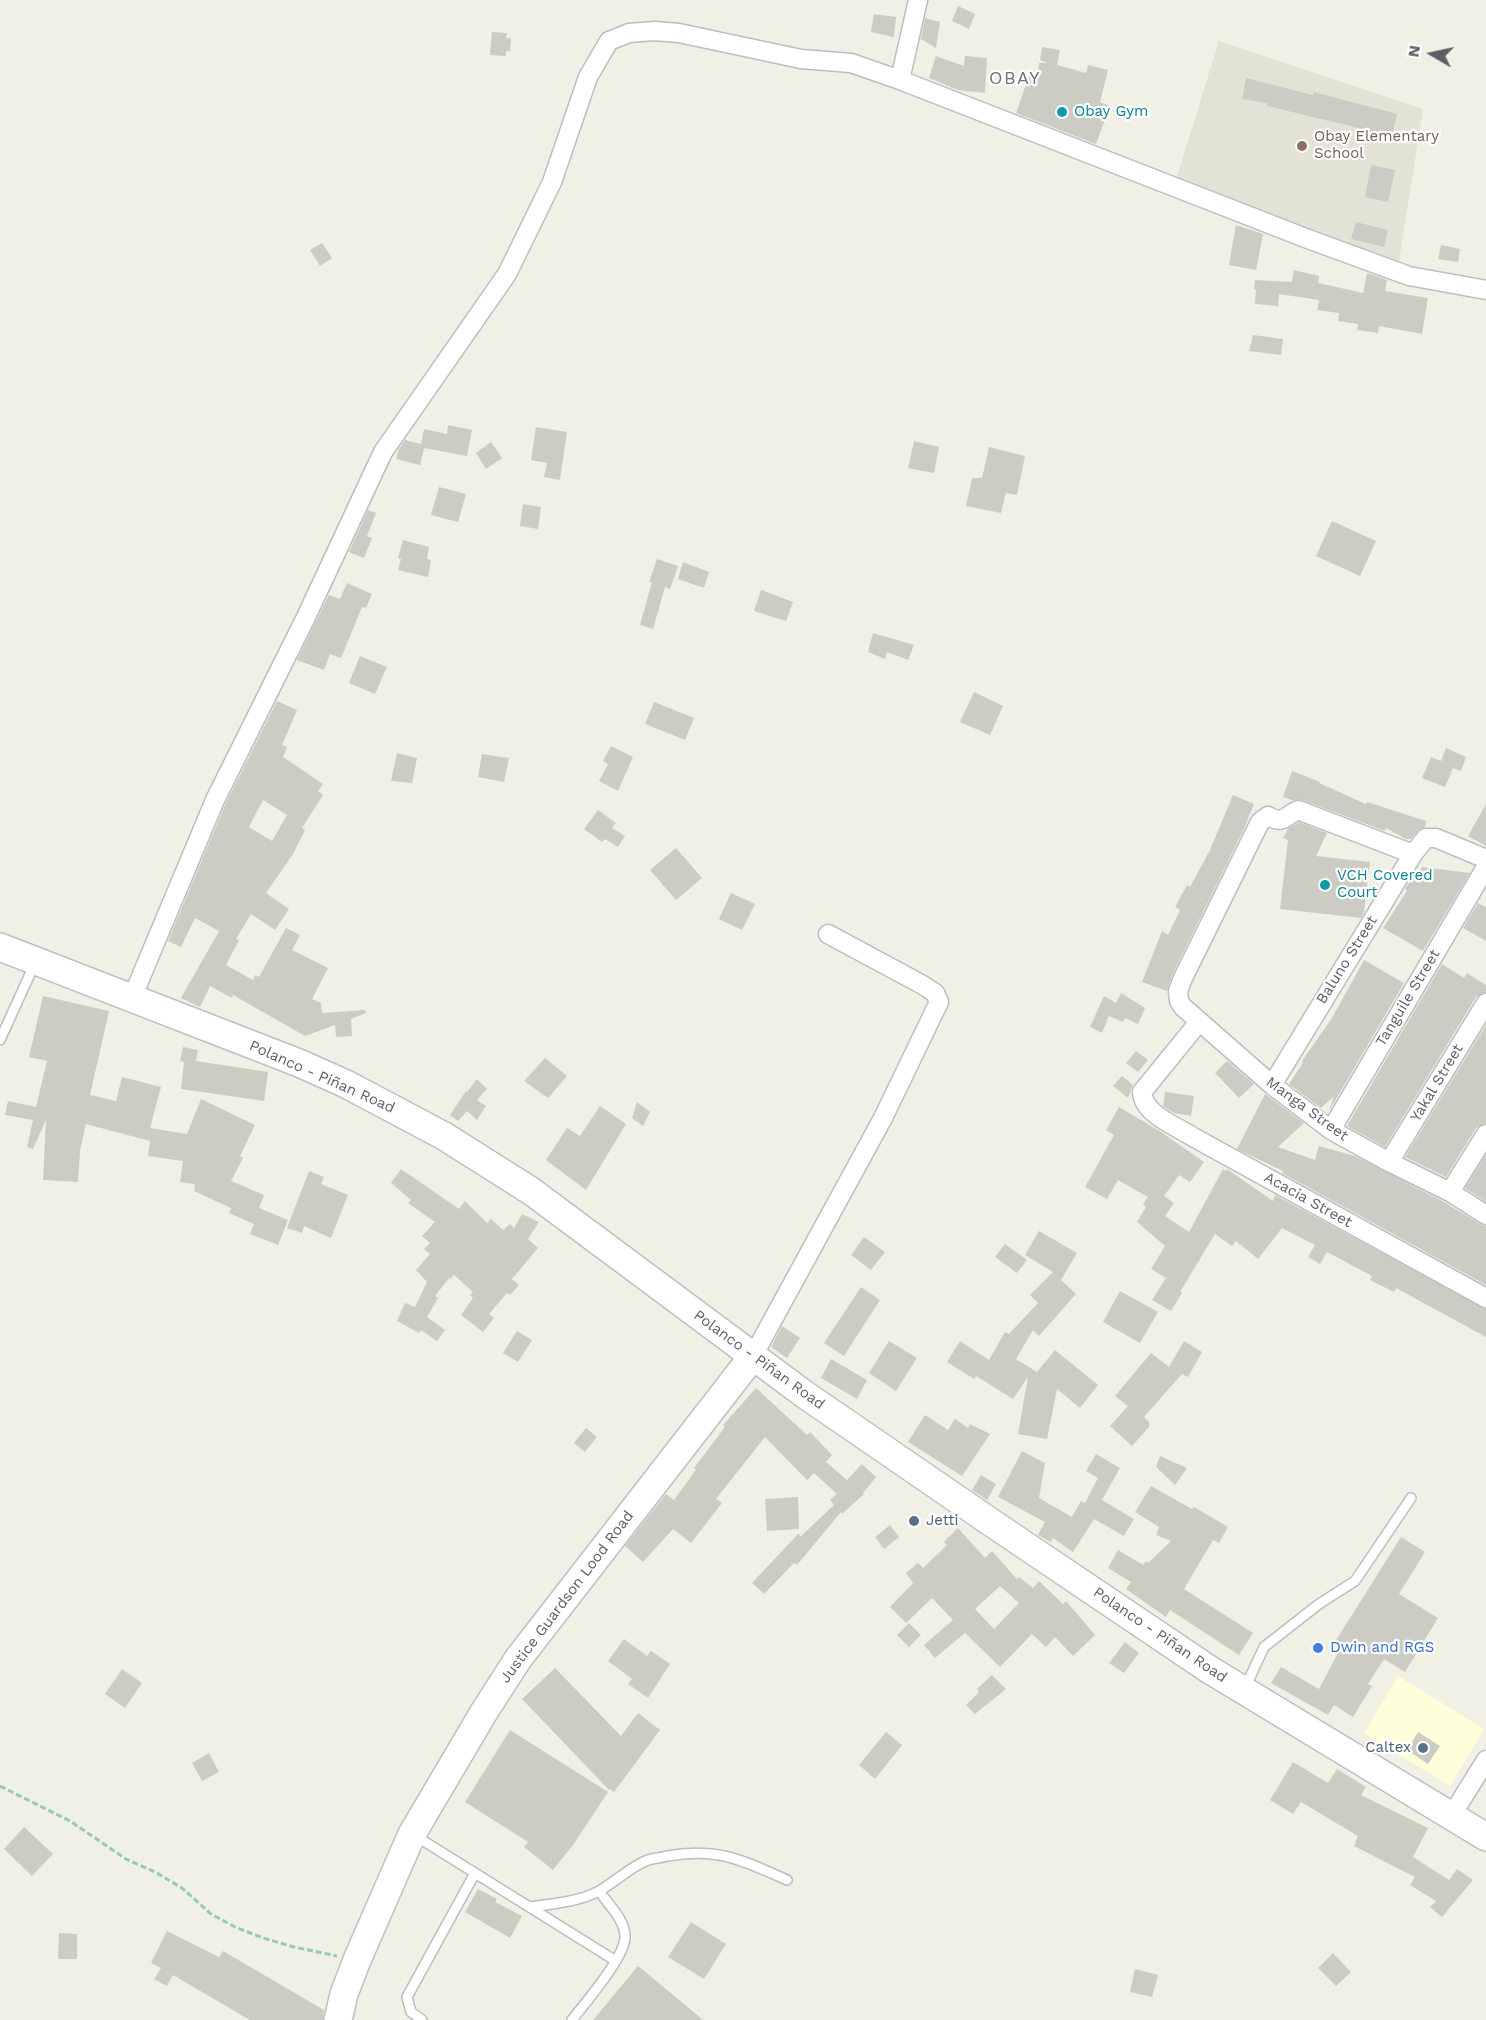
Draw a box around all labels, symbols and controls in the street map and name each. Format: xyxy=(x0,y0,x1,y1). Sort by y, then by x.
north arrow xyxy=(1402,24,1462,84)
text: N xyxy=(1403,44,1424,58)
district label: OBAY xyxy=(989,68,1041,90)
place label: Obay Gym xyxy=(1074,103,1148,121)
marker: Obay Gym xyxy=(1055,105,1069,119)
place label: Obay Elementary School xyxy=(1314,128,1439,163)
marker: Obay Elementary School xyxy=(1295,139,1309,153)
place label: VCH Covered Court xyxy=(1337,867,1433,902)
marker: VCH Covered Court xyxy=(1318,878,1332,892)
street label: Baluno Street xyxy=(1313,913,1381,1007)
street label: Tanguile Street xyxy=(1372,946,1444,1050)
street label: Polanco - Piñan Road xyxy=(246,1037,398,1117)
street label: Yakal Street xyxy=(1407,1041,1467,1125)
street label: Manga Street xyxy=(1262,1073,1352,1145)
street label: Acacia Street xyxy=(1261,1168,1355,1232)
street label: Polanco - Piñan Road xyxy=(690,1306,828,1414)
street label: Justice Guardson Lood Road xyxy=(496,1507,638,1687)
place label: Jetti xyxy=(926,1512,958,1530)
marker: Jetti xyxy=(907,1514,921,1528)
street label: Polanco - Piñan Road xyxy=(1090,1583,1230,1687)
place label: Dwin and RGS xyxy=(1330,1639,1434,1657)
marker: Dwin and RGS xyxy=(1311,1641,1325,1655)
place label: Caltex xyxy=(1365,1739,1411,1757)
marker: Caltex xyxy=(1416,1741,1430,1755)

